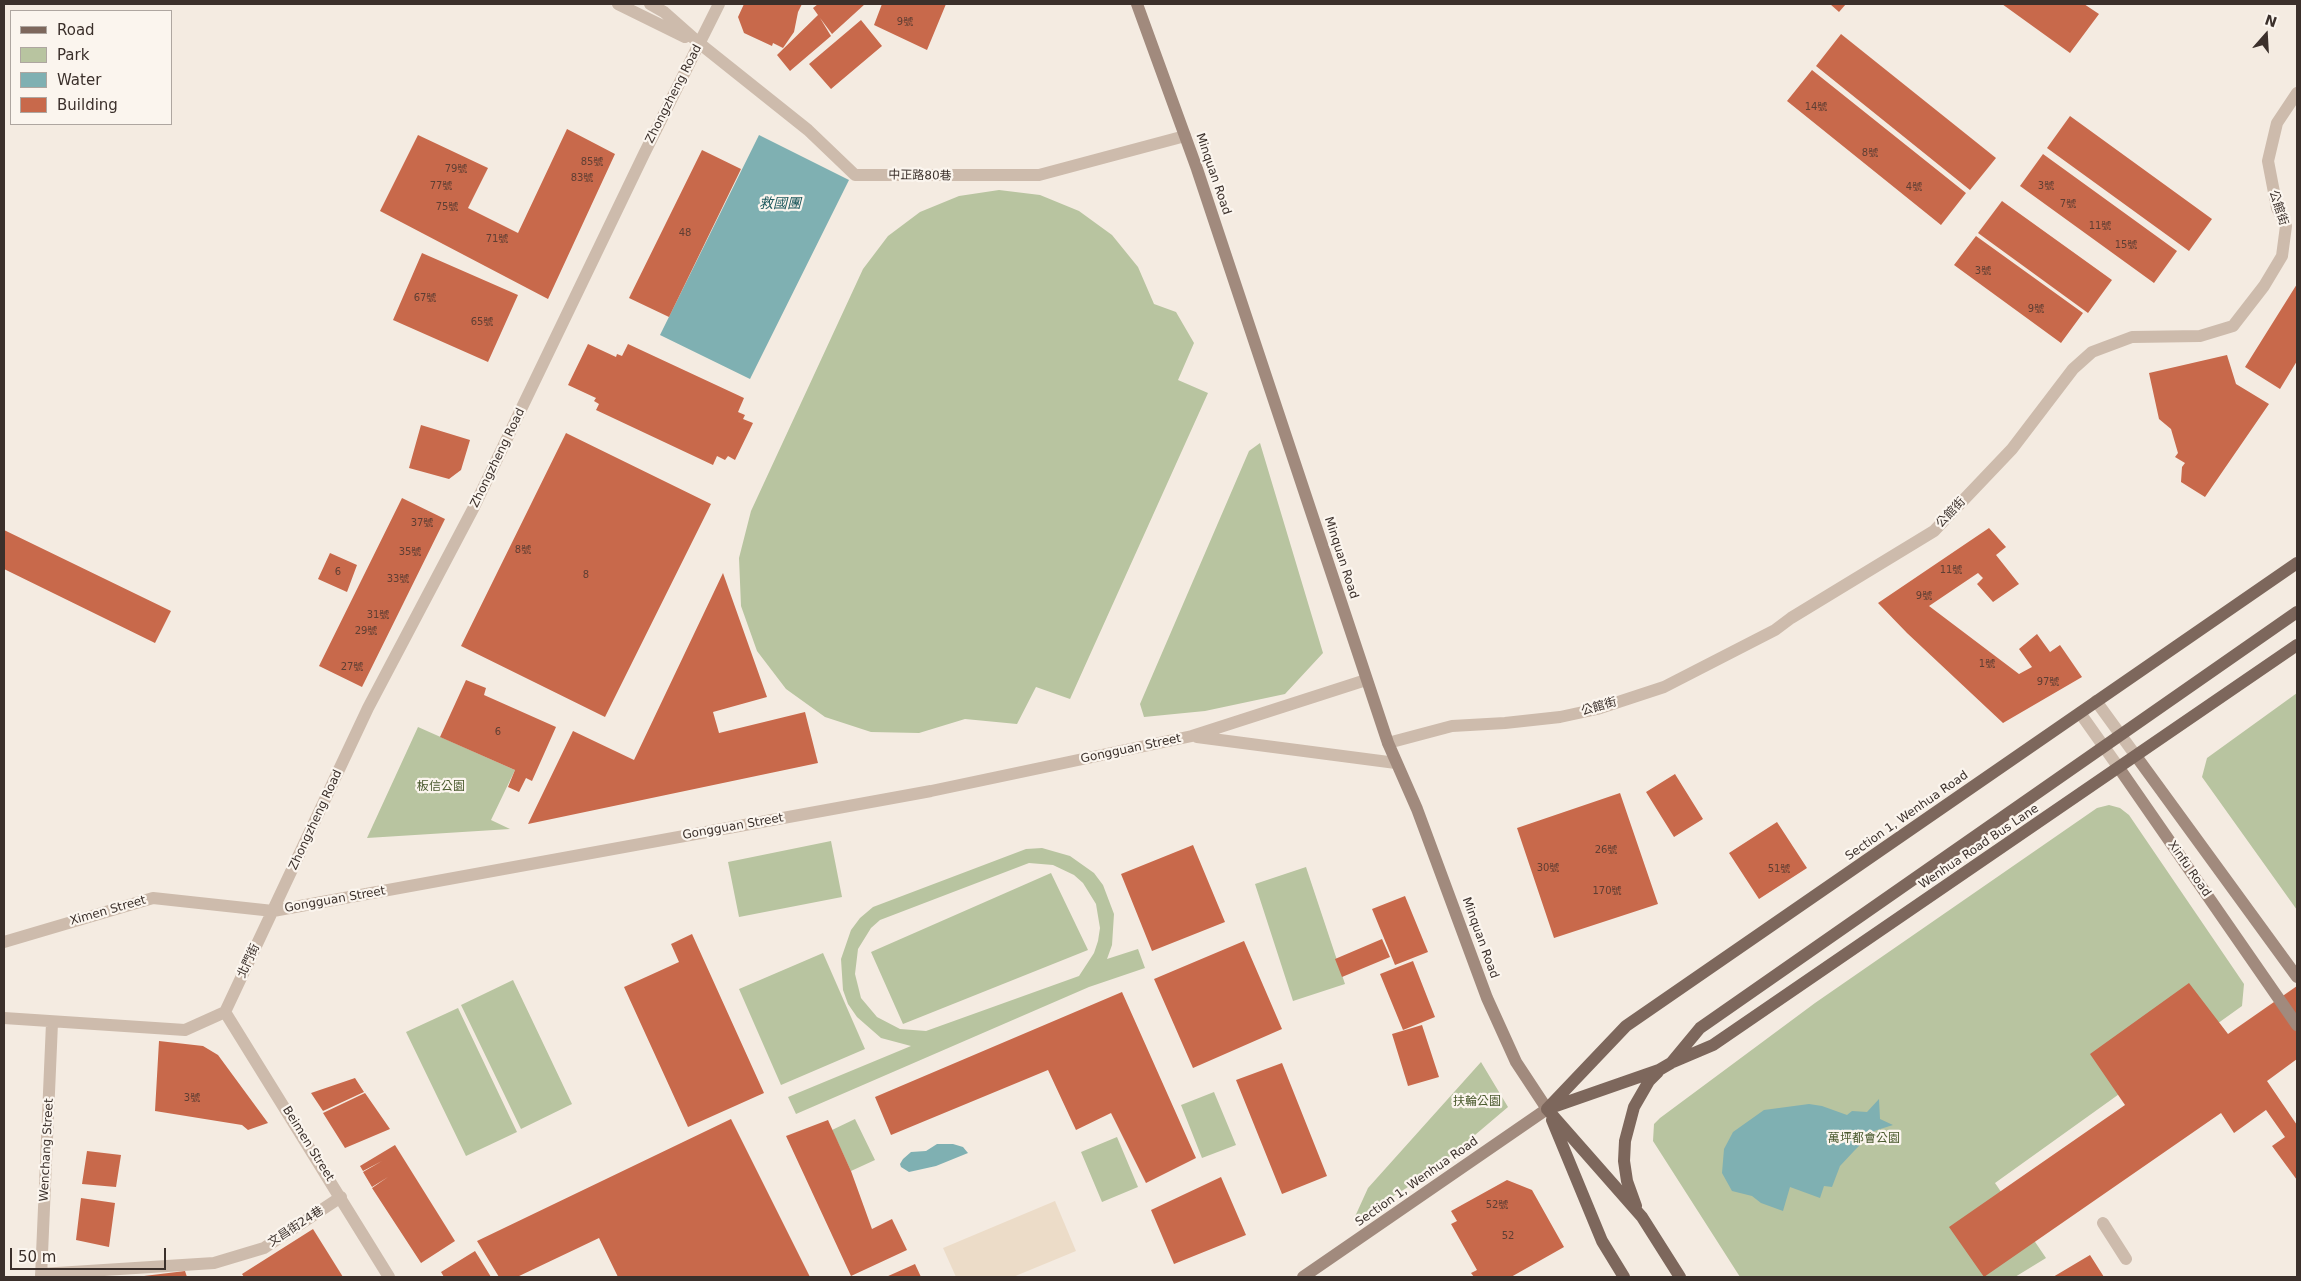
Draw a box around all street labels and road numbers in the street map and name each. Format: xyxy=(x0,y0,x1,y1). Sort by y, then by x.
street label: Zhongzheng Road xyxy=(643,42,705,146)
street label: Minquan Road xyxy=(1192,131,1234,217)
street label: 中正路80巷 xyxy=(888,168,952,184)
street label: 公館街 xyxy=(2266,189,2290,227)
street label: Zhongzheng Road xyxy=(468,406,528,510)
street label: 公館街 xyxy=(1933,495,1969,531)
street label: Minquan Road xyxy=(1321,515,1361,601)
street label: 公館街 xyxy=(1580,695,1618,719)
street label: Gongguan Street xyxy=(1079,731,1183,767)
street label: Zhongzheng Road xyxy=(286,768,346,872)
street label: Section 1, Wenhua Road xyxy=(1843,768,1971,864)
street label: Wenhua Road Bus Lane xyxy=(1916,801,2042,893)
street label: Gongguan Street xyxy=(681,811,785,843)
street label: Xinfu Road xyxy=(2164,838,2214,900)
street label: Gongguan Street xyxy=(283,884,387,916)
street label: Ximen Street xyxy=(68,893,148,929)
street label: Minquan Road xyxy=(1459,895,1501,981)
street label: 北門街 xyxy=(235,942,263,980)
street label: Wenchang Street xyxy=(37,1098,57,1202)
street label: Beimen Street xyxy=(279,1104,337,1184)
street label: Section 1, Wenhua Road xyxy=(1353,1134,1481,1230)
street label: 文昌街24巷 xyxy=(266,1204,326,1250)

